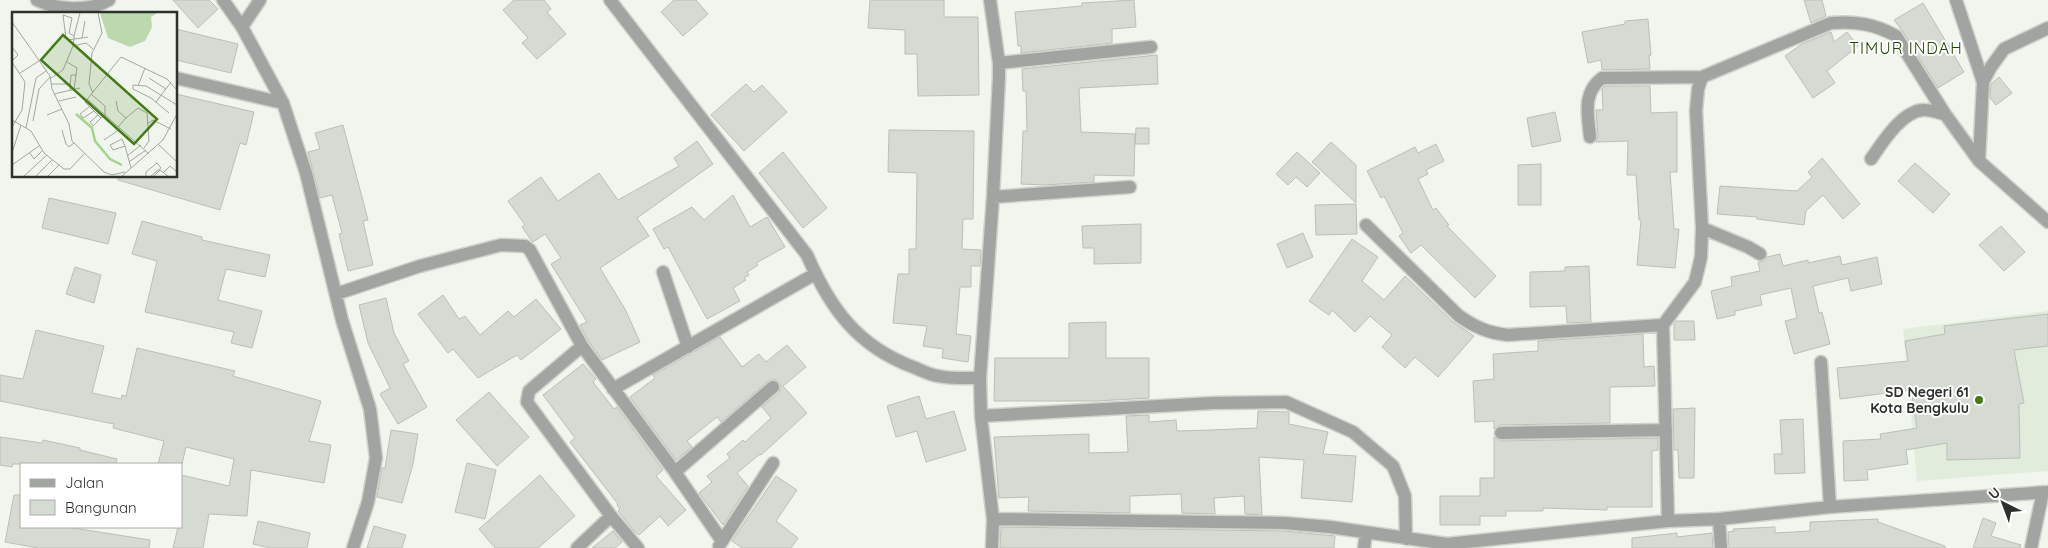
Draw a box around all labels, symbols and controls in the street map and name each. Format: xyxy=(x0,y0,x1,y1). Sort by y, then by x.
inset map xyxy=(12,12,178,178)
district label: TIMUR INDAH xyxy=(1849,38,1963,58)
place label: SD Negeri 61 Kota Bengkulu xyxy=(1870,383,1969,417)
marker: SD Negeri 61 Kota Bengkulu xyxy=(1973,394,1985,406)
legend xyxy=(20,463,182,528)
text: Jalan xyxy=(65,473,104,492)
north arrow xyxy=(1978,478,2028,528)
text: U xyxy=(1985,483,2004,503)
text: Bangunan xyxy=(65,498,137,517)

